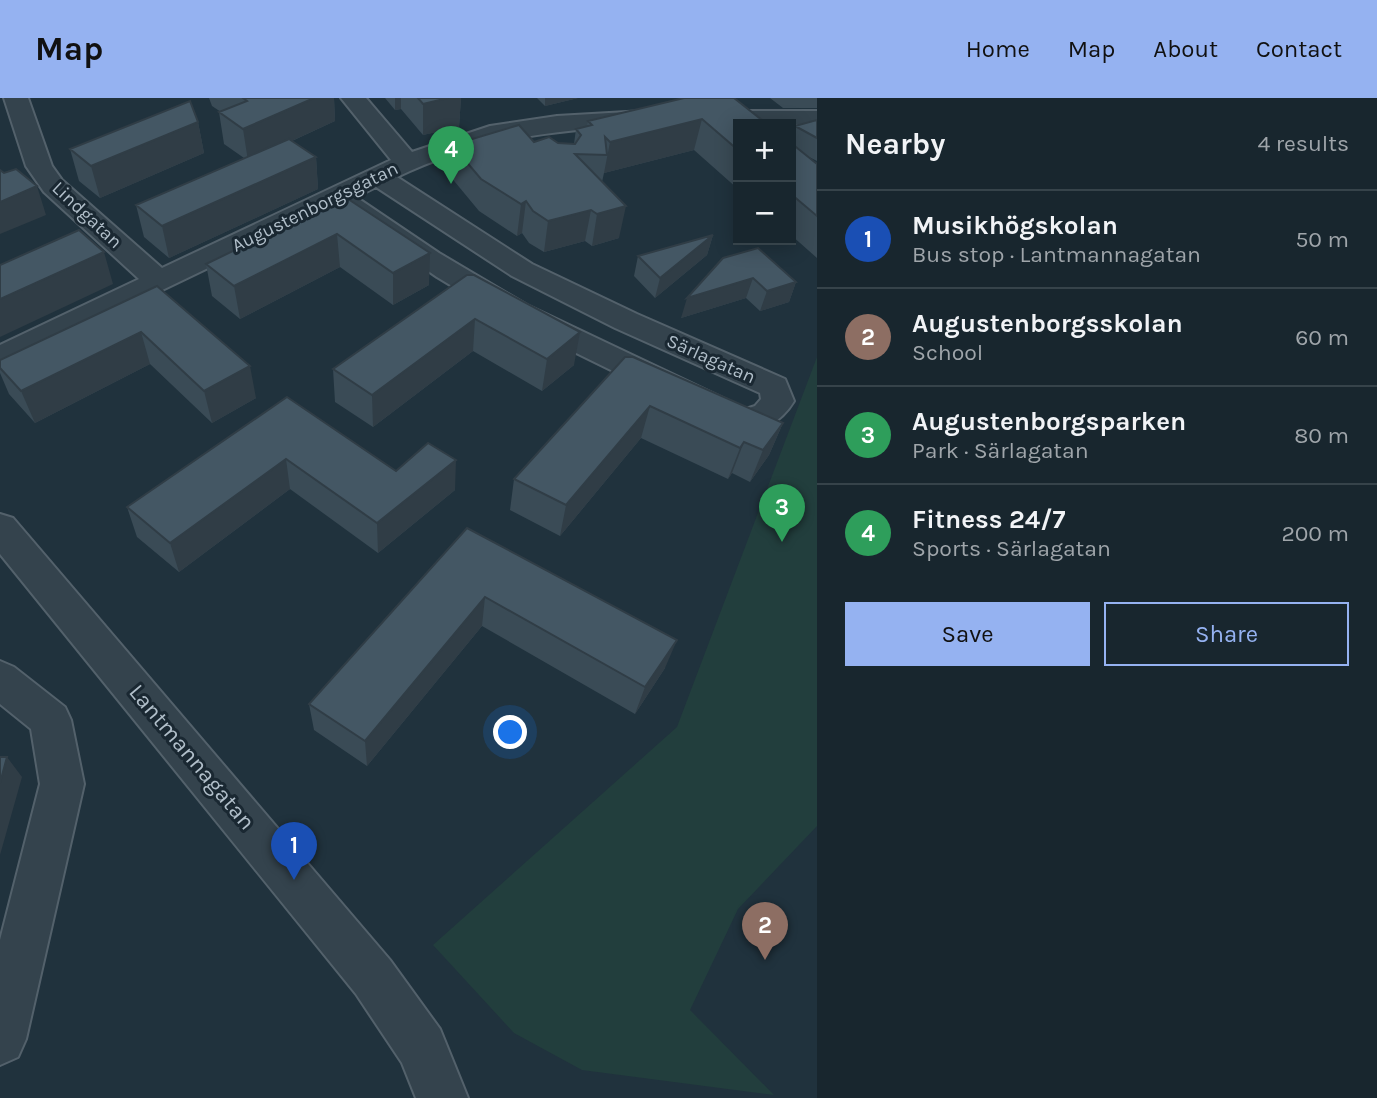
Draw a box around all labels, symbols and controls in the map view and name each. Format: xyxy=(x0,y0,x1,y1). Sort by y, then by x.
text: Map xyxy=(35,30,103,68)
text: Home xyxy=(966,35,1030,63)
text: Map xyxy=(1068,35,1115,63)
text: About xyxy=(1153,35,1218,63)
text: Contact xyxy=(1256,35,1342,63)
map controls xyxy=(733,119,796,245)
button: + xyxy=(733,119,796,182)
pin: 4 xyxy=(428,126,474,184)
text: Nearby xyxy=(845,126,945,162)
text: 4 results xyxy=(1257,130,1349,157)
street label: Augustenborgsgatan xyxy=(228,157,402,257)
street label: Lindgatan xyxy=(47,177,127,253)
button: − xyxy=(733,182,796,245)
text: Musikhögskolan xyxy=(912,210,1118,241)
text: 1 xyxy=(864,226,872,253)
text: 50 m xyxy=(1295,226,1349,253)
text: Bus stop · Lantmannagatan xyxy=(912,241,1201,268)
text: Augustenborgsskolan xyxy=(912,308,1183,339)
text: 2 xyxy=(861,324,875,351)
text: 60 m xyxy=(1295,324,1349,351)
street label: Särlagatan xyxy=(663,330,759,388)
text: School xyxy=(912,339,983,366)
text: Augustenborgsparken xyxy=(912,406,1186,437)
text: 3 xyxy=(861,422,875,449)
text: 80 m xyxy=(1294,422,1349,449)
text: Park · Särlagatan xyxy=(912,437,1089,464)
pin: 3 xyxy=(759,484,805,542)
text: Fitness 24/7 xyxy=(912,504,1065,535)
text: 4 xyxy=(861,520,875,547)
text: 200 m xyxy=(1281,520,1349,547)
text: Sports · Särlagatan xyxy=(912,535,1111,562)
button: Save xyxy=(845,602,1090,666)
button: Share xyxy=(1104,602,1349,666)
street label: Lantmannagatan xyxy=(123,679,261,835)
your location xyxy=(493,715,527,749)
pin: 1 xyxy=(271,822,317,880)
pin: 2 xyxy=(742,902,788,960)

